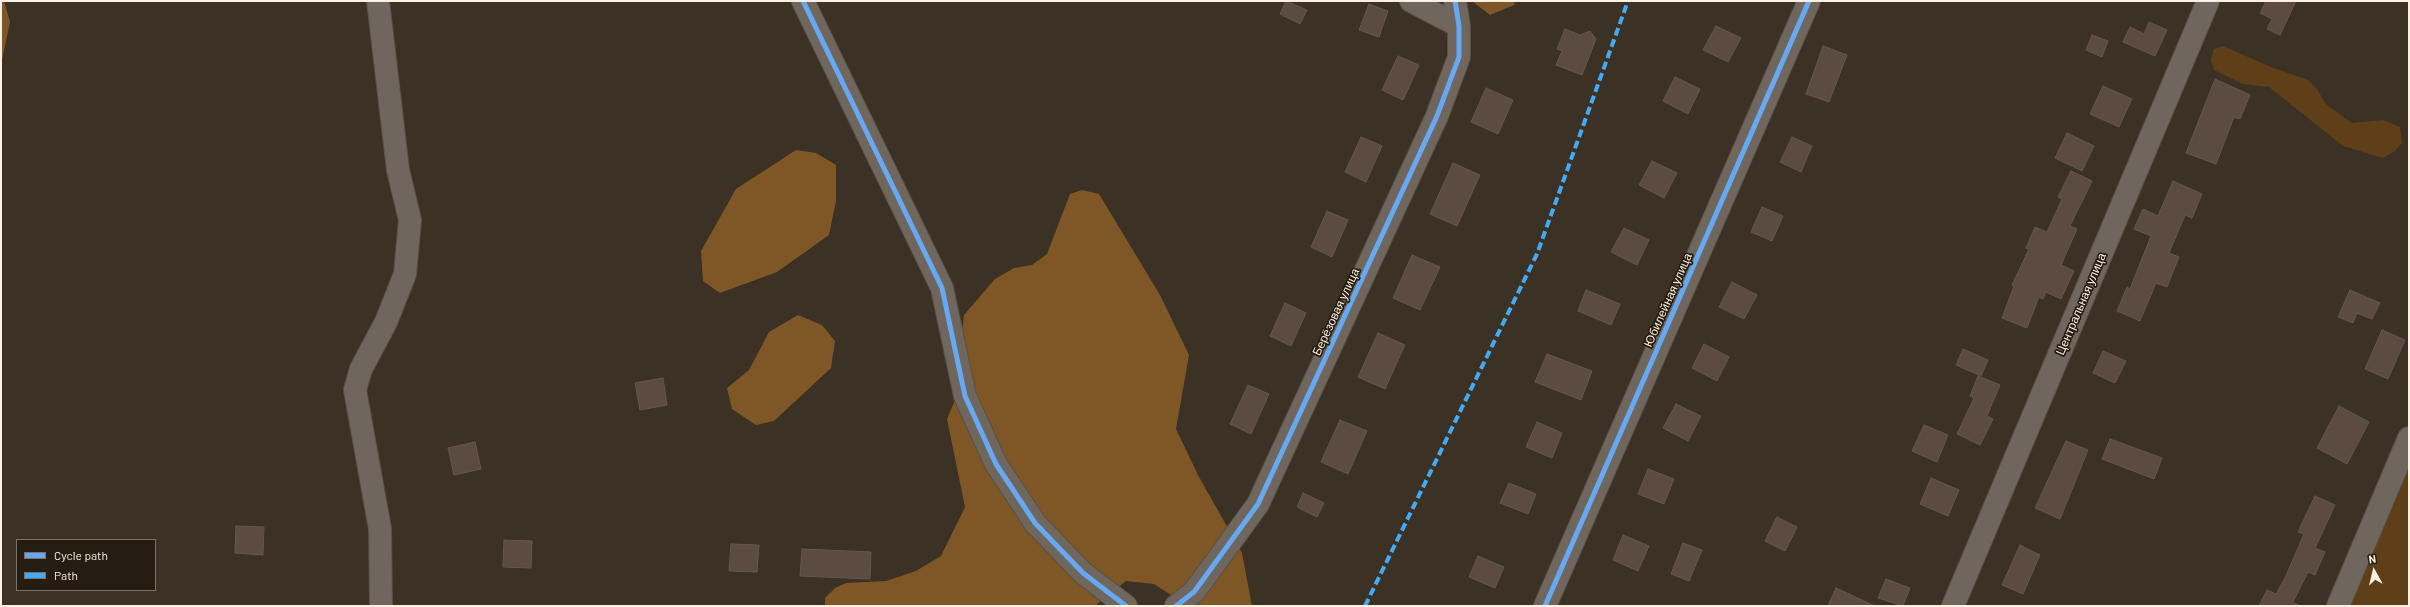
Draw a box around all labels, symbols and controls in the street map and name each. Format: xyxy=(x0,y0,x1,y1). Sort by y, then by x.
street label: Юбилейная улица xyxy=(1641,251,1695,349)
street label: Центральная улица xyxy=(2053,251,2109,357)
street label: Берёзовая улица xyxy=(1309,266,1363,358)
legend xyxy=(16,539,156,591)
text: Cycle path xyxy=(54,548,108,562)
north arrow xyxy=(2354,551,2394,591)
text: N xyxy=(2368,552,2377,566)
text: Path xyxy=(54,568,78,582)

